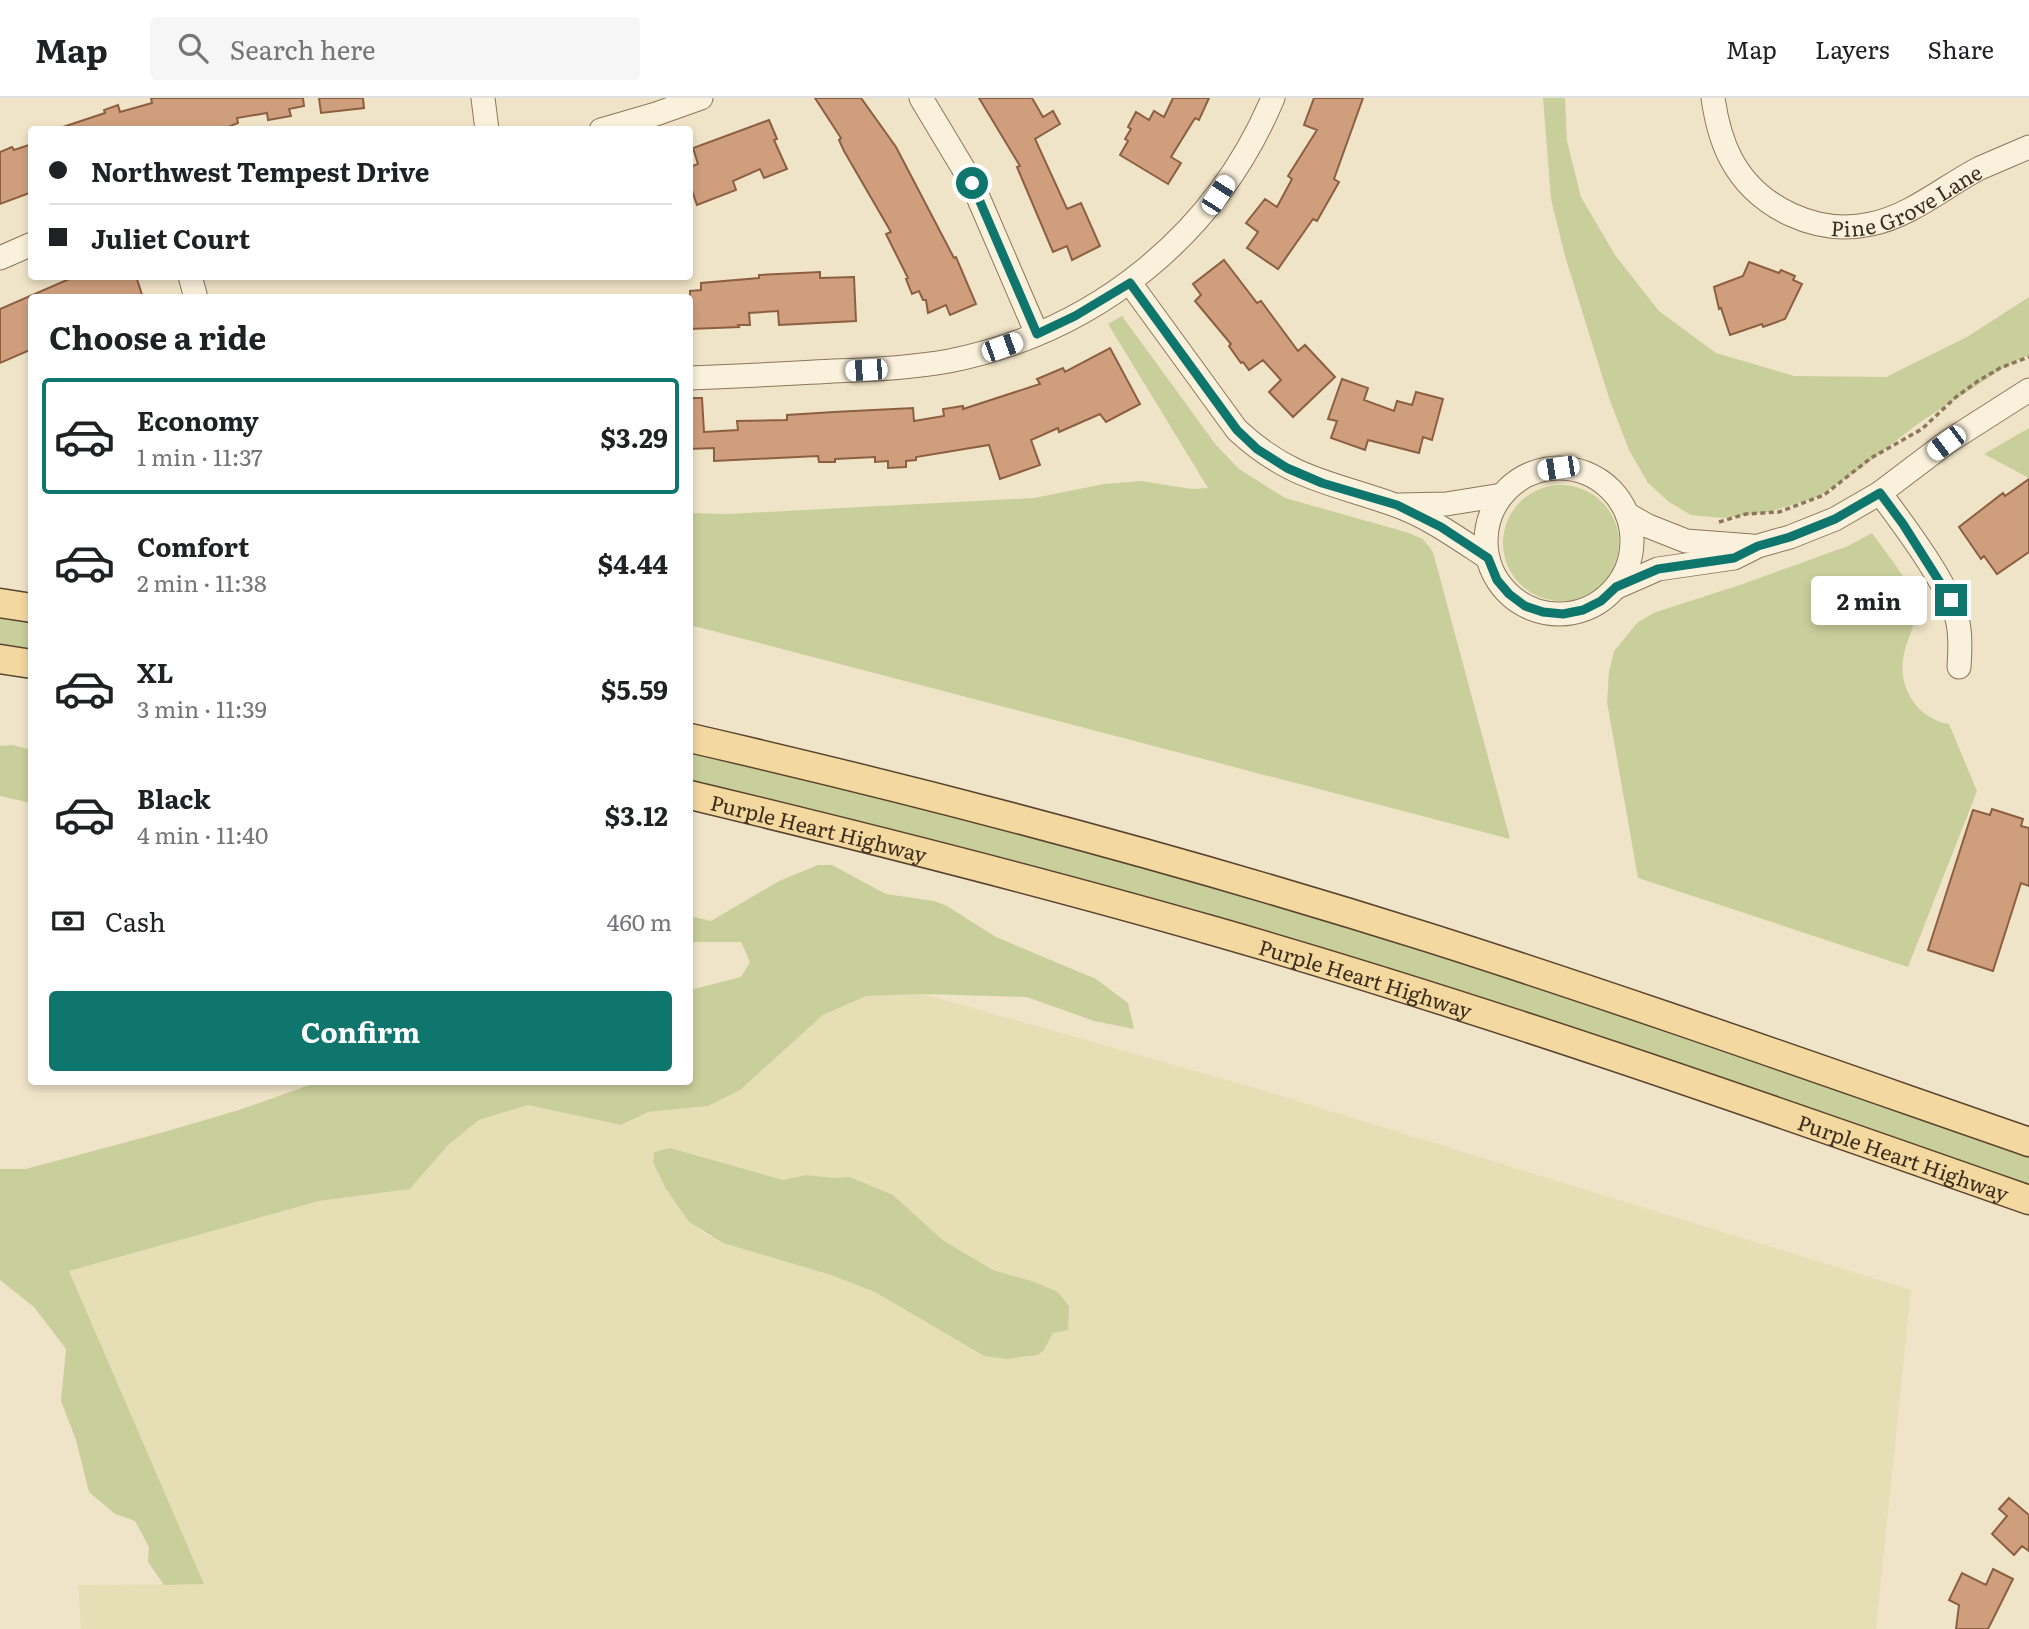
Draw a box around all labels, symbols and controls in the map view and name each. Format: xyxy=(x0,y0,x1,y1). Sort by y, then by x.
search box xyxy=(150,17,640,80)
text: Map xyxy=(35,24,108,73)
icon: search xyxy=(174,29,212,67)
text: Search here xyxy=(230,29,376,68)
text: Map xyxy=(1726,31,1777,66)
text: Layers xyxy=(1815,31,1889,66)
text: Share xyxy=(1927,31,1994,66)
text: Northwest Tempest Drive xyxy=(91,151,429,190)
street label: Pine Grove Lane xyxy=(1830,155,1987,242)
route start xyxy=(956,167,988,199)
car xyxy=(1198,172,1239,218)
text: Juliet Court xyxy=(91,218,250,257)
text: Choose a ride xyxy=(49,312,266,360)
car xyxy=(979,330,1026,364)
car xyxy=(845,358,888,382)
text: Economy xyxy=(137,400,259,439)
icon: car xyxy=(53,405,116,468)
text: $3.29 xyxy=(601,417,668,456)
car xyxy=(1923,422,1970,464)
text: 1 min · 11:37 xyxy=(137,439,263,473)
car xyxy=(1536,454,1581,482)
text: Comfort xyxy=(137,526,249,565)
icon: car xyxy=(53,531,116,594)
text: $4.44 xyxy=(598,543,668,582)
text: 2 min · 11:38 xyxy=(137,565,267,599)
callout: 2 min xyxy=(1811,575,1926,624)
text: 2 min xyxy=(1837,583,1901,617)
route end xyxy=(1935,584,1967,616)
text: XL xyxy=(137,652,174,691)
icon: car xyxy=(53,657,116,720)
text: $5.59 xyxy=(601,669,668,708)
text: 3 min · 11:39 xyxy=(137,691,267,725)
text: Black xyxy=(137,778,211,817)
icon: car xyxy=(53,783,116,846)
street label: Purple Heart Highway xyxy=(708,785,932,869)
text: $3.12 xyxy=(605,795,668,834)
text: 4 min · 11:40 xyxy=(137,817,268,851)
text: Cash xyxy=(105,901,166,940)
icon: cash xyxy=(49,902,87,940)
text: 460 m xyxy=(607,904,672,938)
street label: Purple Heart Highway xyxy=(1255,929,1477,1025)
button: Confirm xyxy=(49,991,672,1071)
street label: Purple Heart Highway xyxy=(1794,1105,2014,1208)

